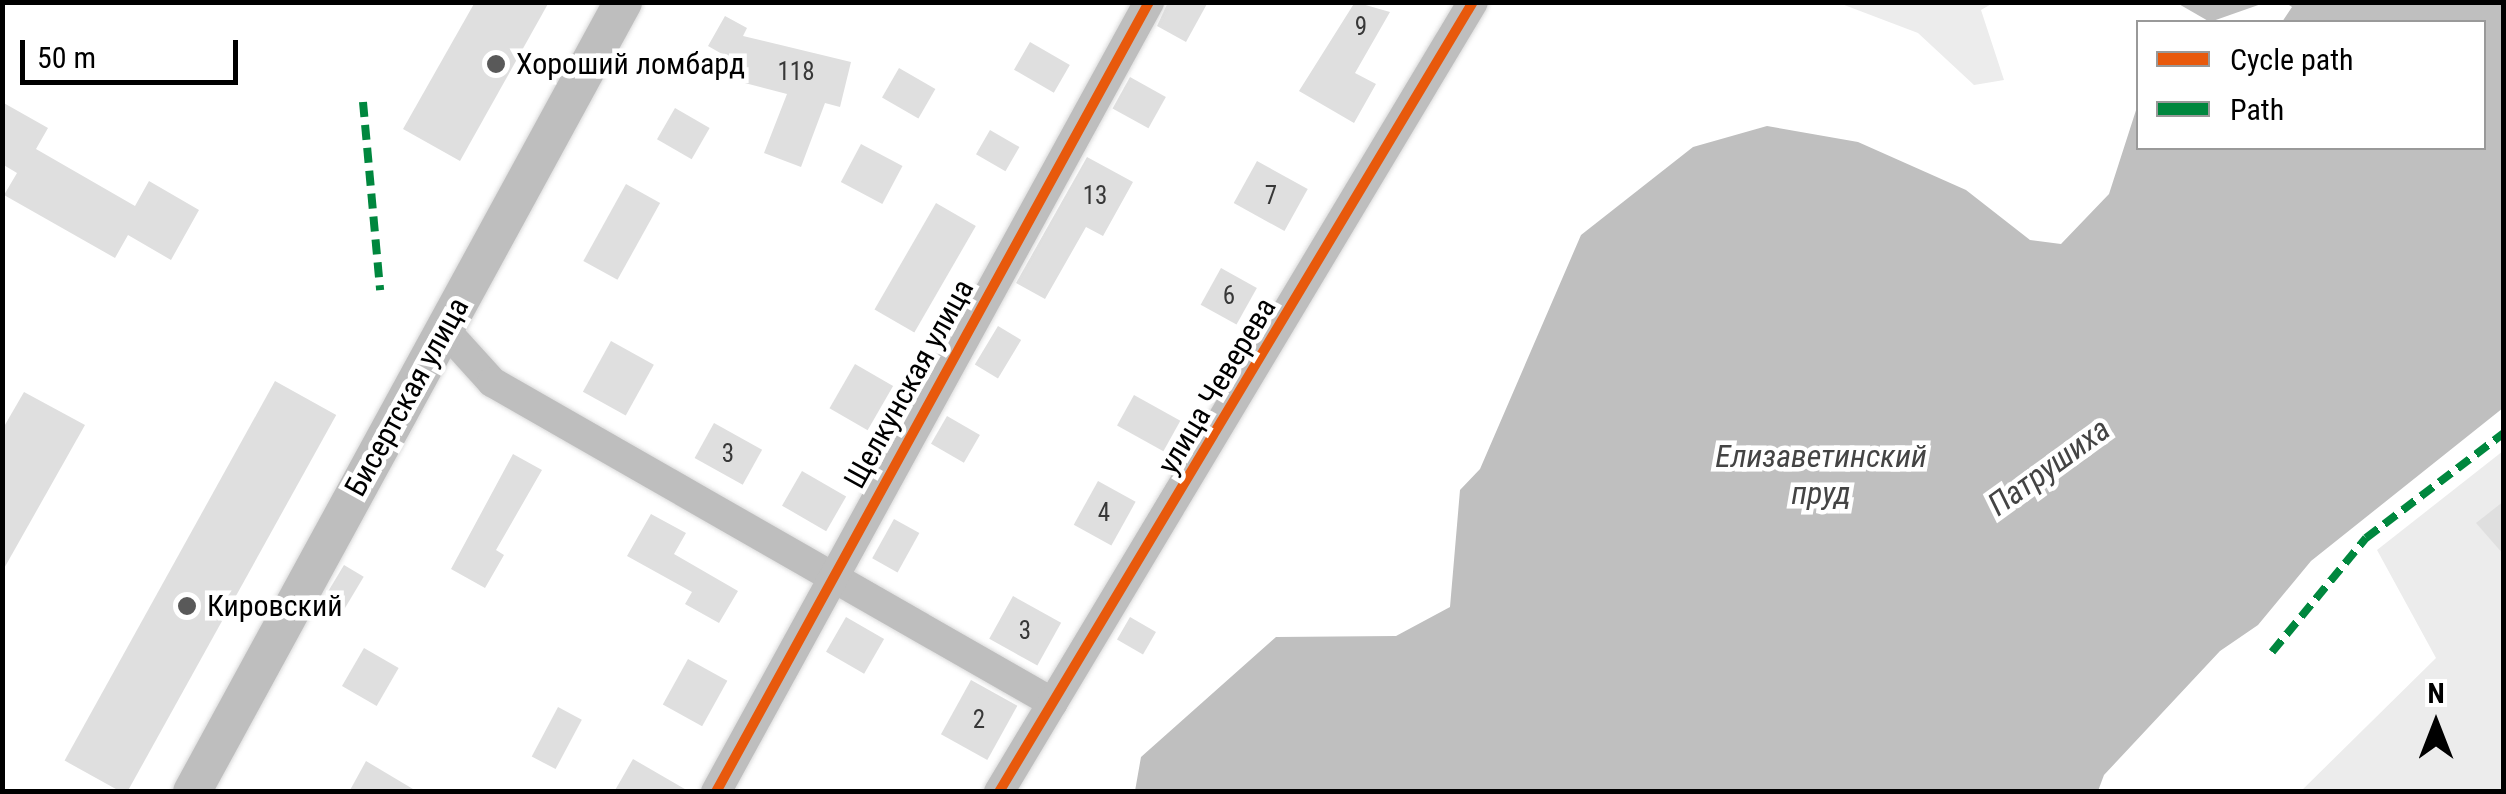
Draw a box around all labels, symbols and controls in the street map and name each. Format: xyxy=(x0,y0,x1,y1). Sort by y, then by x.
house number: 9 xyxy=(1355,12,1367,42)
scale bar xyxy=(25,20,242,82)
legend xyxy=(2136,20,2486,150)
text: 50 m xyxy=(37,40,96,75)
text: Cycle path xyxy=(2230,42,2354,77)
place label: Хороший ломбард xyxy=(516,46,745,82)
marker: Хороший ломбард xyxy=(485,53,507,75)
house number: 118 xyxy=(777,57,815,87)
text: Path xyxy=(2230,92,2284,127)
house number: 13 xyxy=(1083,181,1107,211)
house number: 7 xyxy=(1265,181,1277,211)
street label: Щелкунская улица xyxy=(837,273,981,495)
house number: 6 xyxy=(1223,281,1235,311)
street label: Бисертская улица xyxy=(338,291,476,503)
street label: улица Чеверева xyxy=(1150,291,1284,481)
water label: Патрушиха xyxy=(1981,410,2117,524)
water label: Елизаветинский пруд xyxy=(1715,438,1927,513)
house number: 3 xyxy=(722,439,734,469)
house number: 4 xyxy=(1098,498,1110,528)
place label: Кировский xyxy=(207,588,343,624)
marker: Кировский xyxy=(176,595,198,617)
house number: 3 xyxy=(1019,616,1031,646)
north arrow xyxy=(2386,674,2486,774)
text: N xyxy=(2427,677,2445,710)
house number: 2 xyxy=(973,705,985,735)

